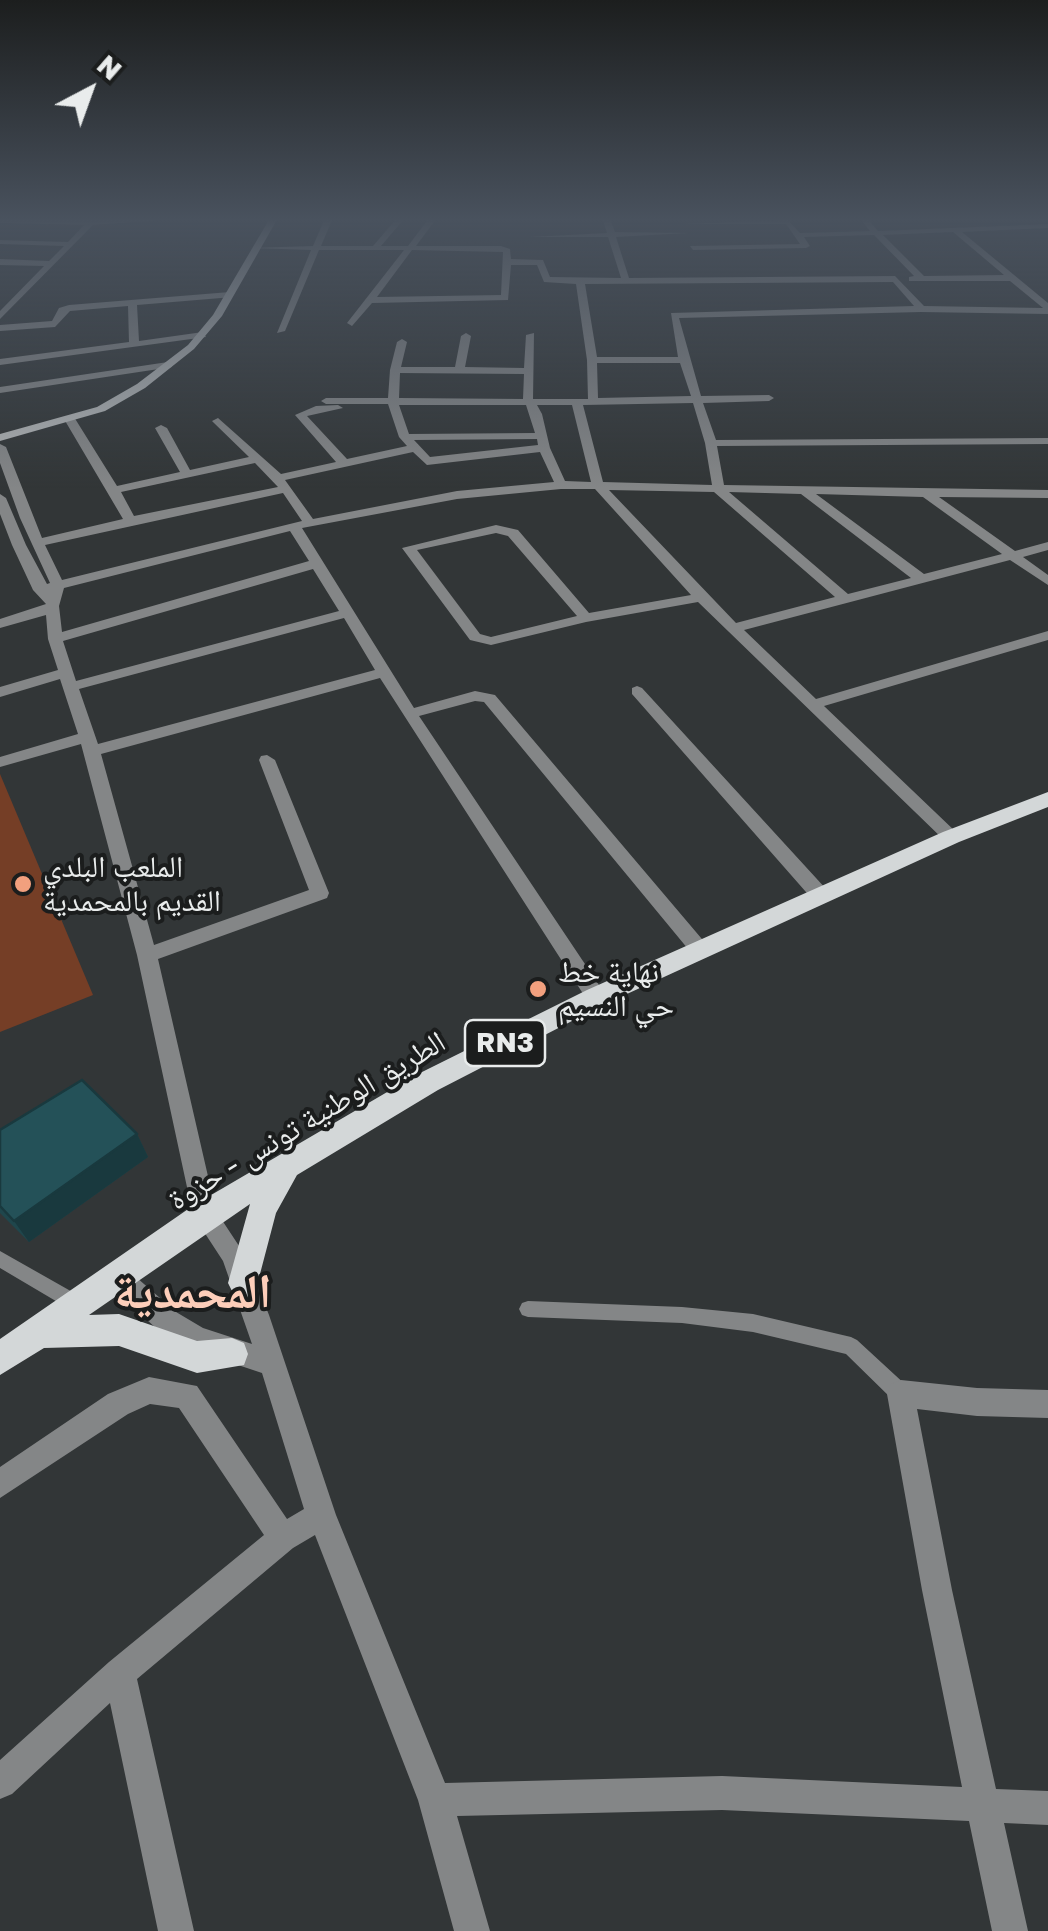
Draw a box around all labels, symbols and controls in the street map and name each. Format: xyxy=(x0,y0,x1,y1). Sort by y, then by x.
north arrow xyxy=(40,40,140,140)
text: N xyxy=(91,48,129,86)
place label: الملعب البلدي القديم بالمحمدية xyxy=(43,849,221,920)
marker: الملعب البلدي القديم بالمحمدية xyxy=(12,873,34,895)
place label: نهاية خط حي النسيم xyxy=(558,954,674,1024)
marker: نهاية خط حي النسيم xyxy=(527,978,549,1000)
road number: RN3 xyxy=(465,1020,545,1066)
street label: الطريق الوطنية تونس - حزوة xyxy=(162,1024,452,1218)
district label: المحمدية xyxy=(114,1264,272,1322)

